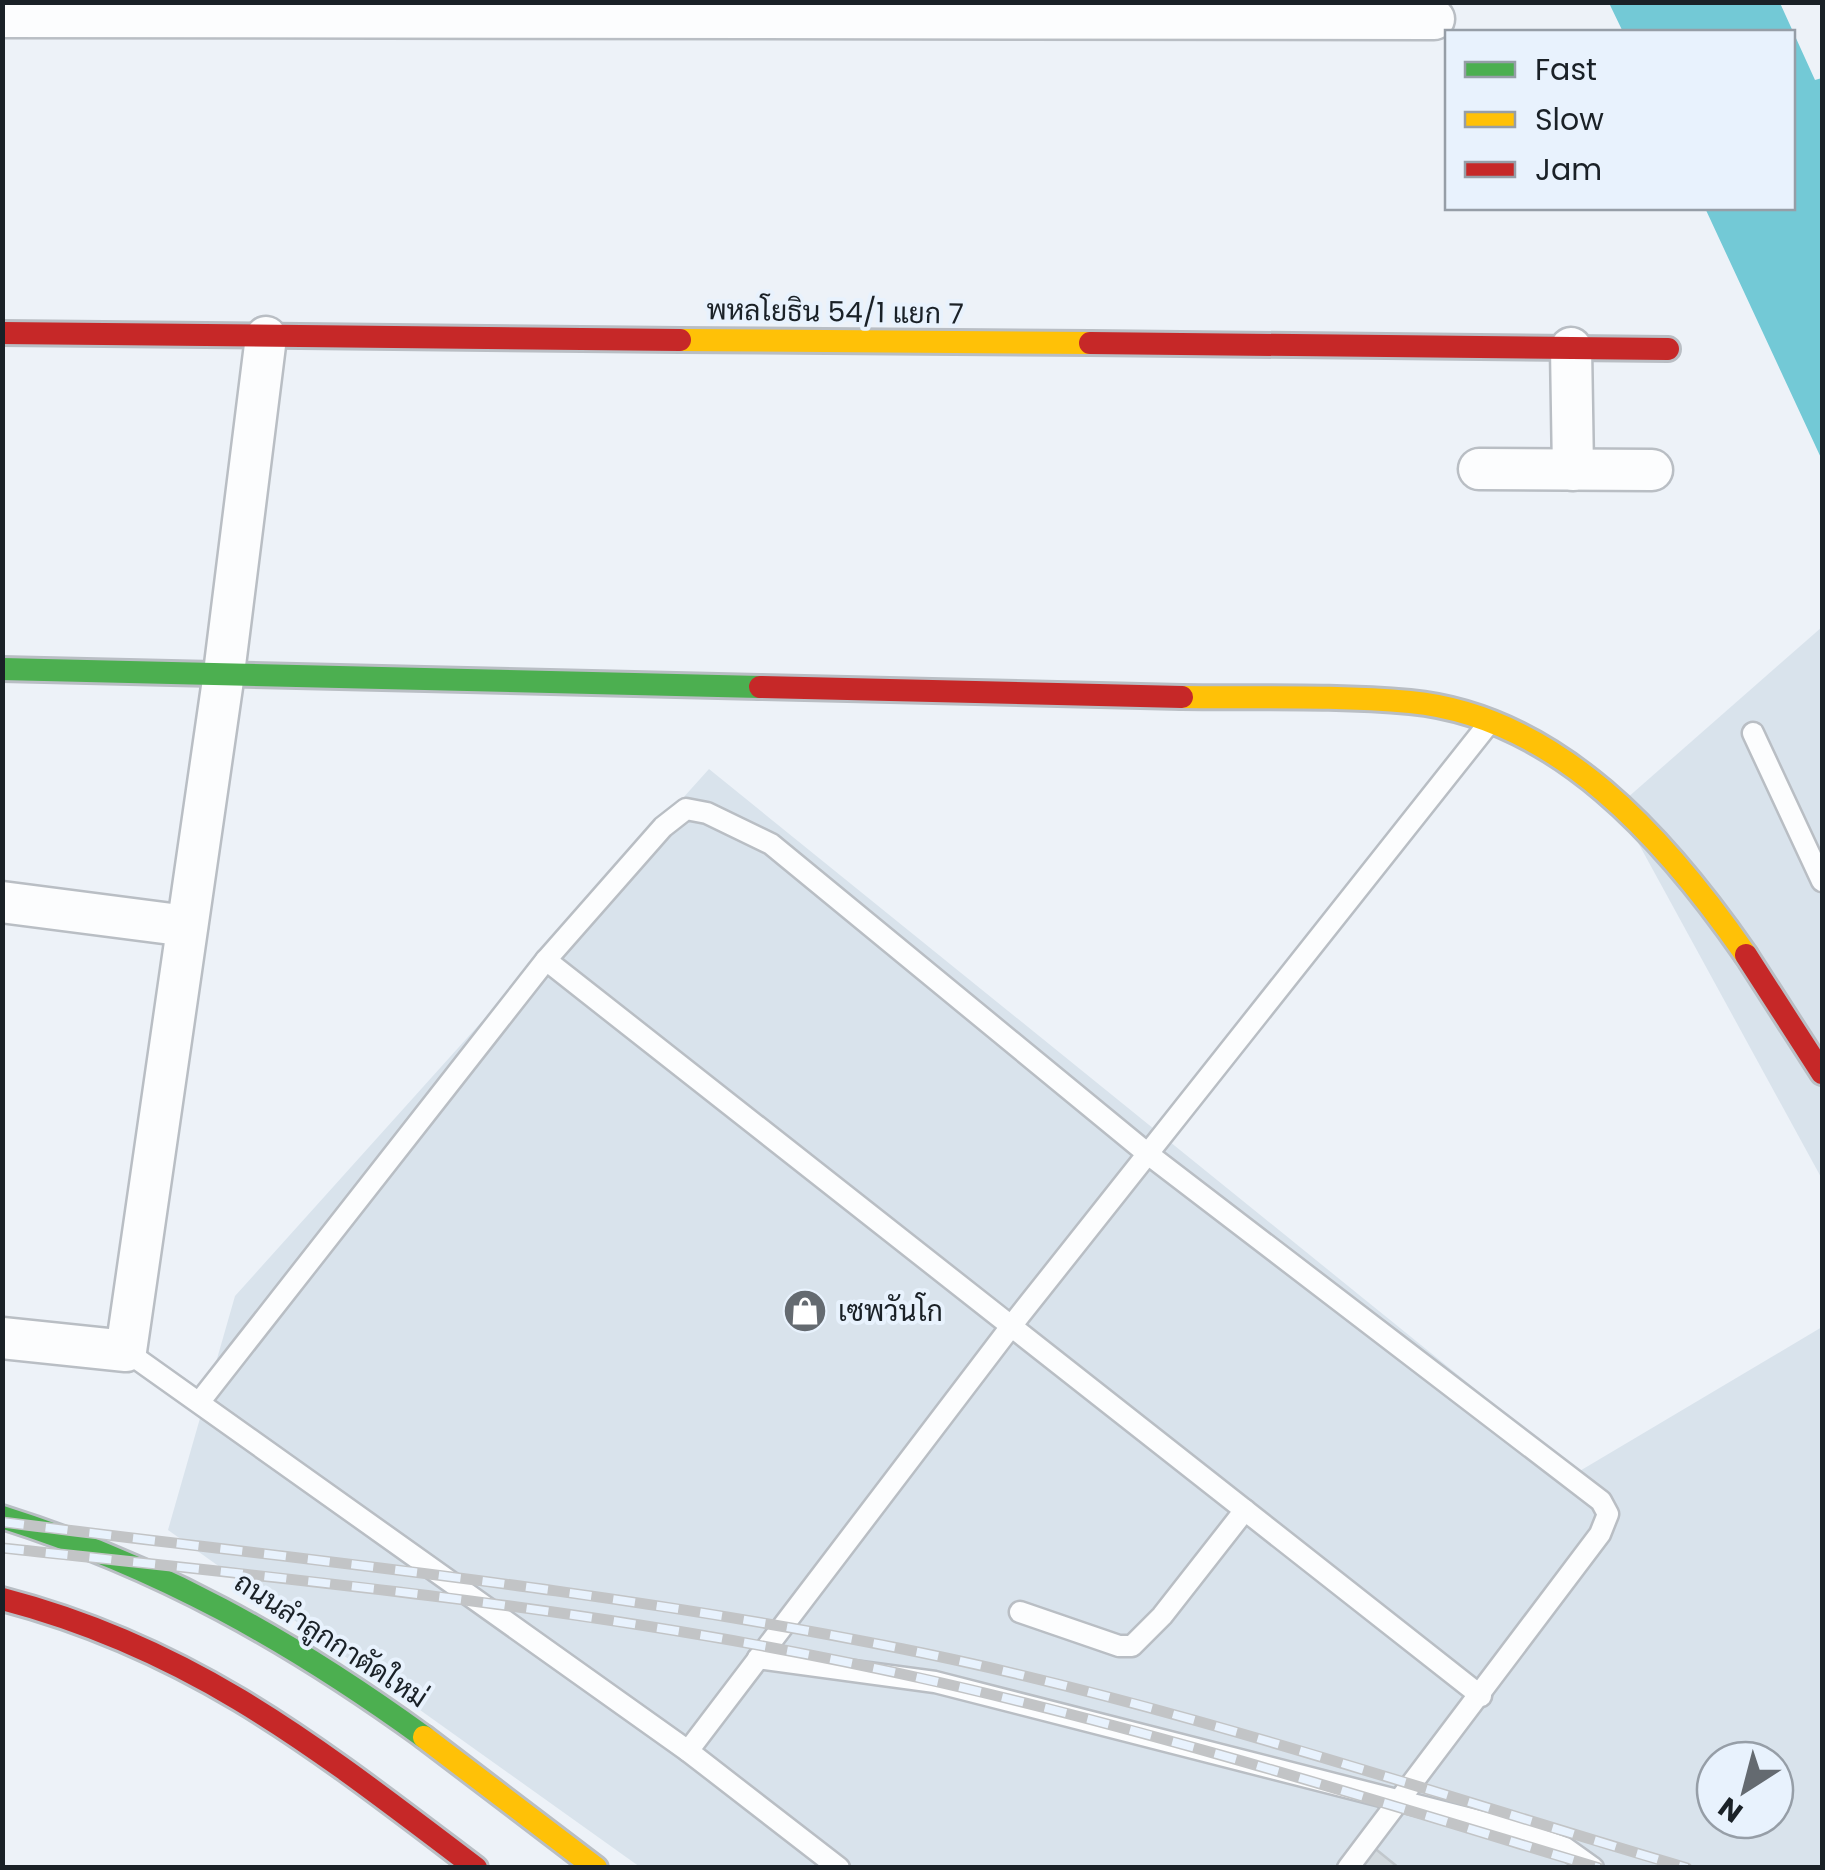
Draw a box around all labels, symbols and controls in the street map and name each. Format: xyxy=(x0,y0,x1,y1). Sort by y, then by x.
legend xyxy=(1445,30,1795,210)
text: Fast xyxy=(1535,48,1597,91)
text: Slow xyxy=(1535,98,1604,141)
text: Jam xyxy=(1535,148,1602,191)
street label: พหลโยธิน 54/1 แยก 7 xyxy=(706,290,964,334)
shop icon: เซพวันโก xyxy=(782,1288,828,1334)
place label: เซพวันโก xyxy=(838,1292,943,1331)
street label: ถนนลำลูกกาตัดใหม่ xyxy=(227,1563,435,1717)
north arrow xyxy=(1695,1740,1795,1840)
text: N xyxy=(1711,1788,1751,1832)

